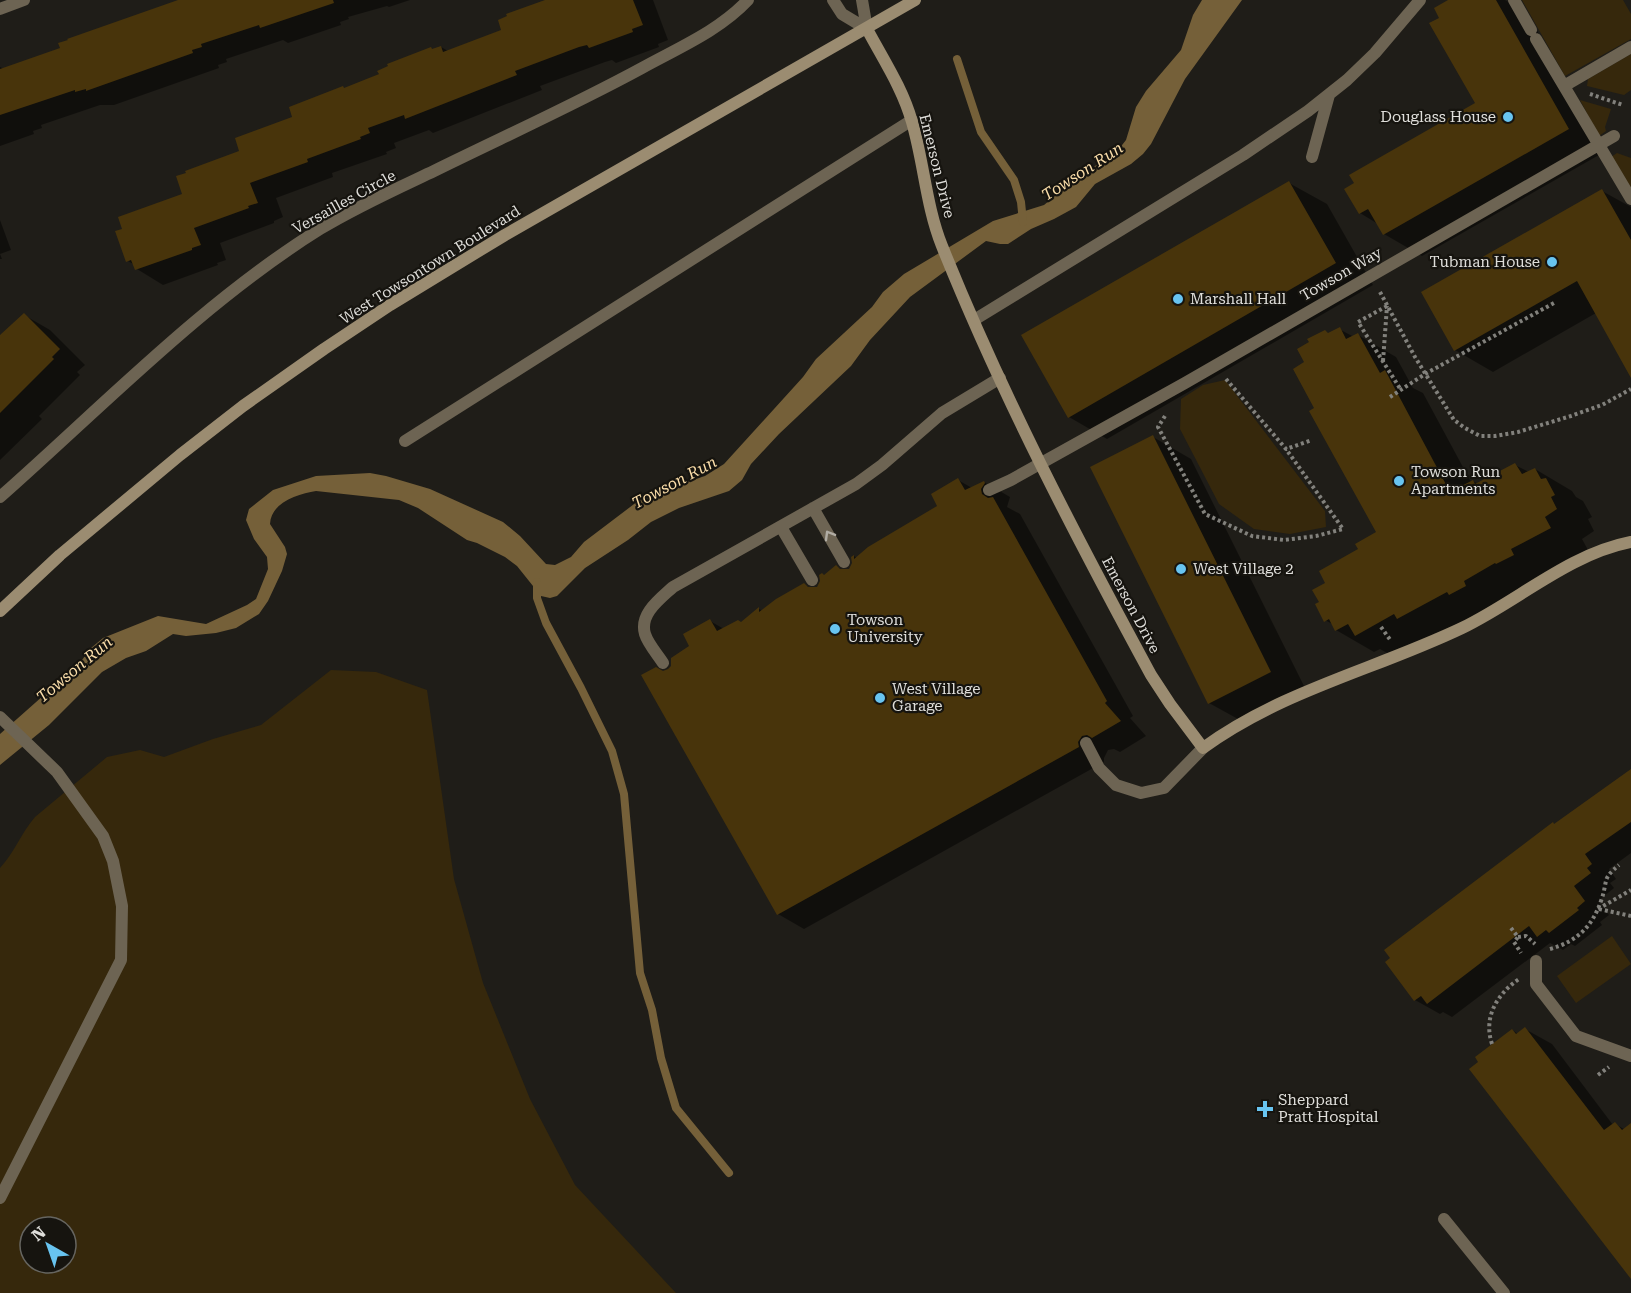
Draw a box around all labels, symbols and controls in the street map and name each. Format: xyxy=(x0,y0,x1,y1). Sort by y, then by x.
place label: Douglass House xyxy=(1380,108,1496,126)
marker: Douglass House xyxy=(1501,110,1515,124)
street label: Emerson Drive xyxy=(915,112,959,220)
water label: Towson Run xyxy=(1038,138,1127,205)
street label: Versailles Circle xyxy=(289,166,399,238)
street label: West Towsontown Boulevard xyxy=(336,202,524,328)
street label: Towson Way xyxy=(1297,243,1385,305)
place label: Tubman House xyxy=(1430,253,1540,271)
marker: Tubman House xyxy=(1545,255,1559,269)
place label: Marshall Hall xyxy=(1190,290,1287,308)
marker: Marshall Hall xyxy=(1171,292,1185,306)
water label: Towson Run xyxy=(629,452,720,513)
place label: Towson Run Apartments xyxy=(1411,463,1501,498)
marker: Towson Run Apartments xyxy=(1392,474,1406,488)
one-way arrow xyxy=(824,531,836,541)
street label: Emerson Drive xyxy=(1098,554,1164,656)
place label: West Village 2 xyxy=(1193,560,1294,578)
marker: West Village 2 xyxy=(1174,562,1188,576)
place label: Towson University xyxy=(847,611,923,646)
marker: Towson University xyxy=(828,622,842,636)
water label: Towson Run xyxy=(33,632,116,707)
place label: West Village Garage xyxy=(892,680,980,715)
marker: West Village Garage xyxy=(873,691,887,705)
place label: Sheppard Pratt Hospital xyxy=(1278,1091,1379,1126)
marker: Sheppard Pratt Hospital xyxy=(1256,1100,1274,1118)
north arrow xyxy=(18,1215,78,1275)
text: N xyxy=(28,1223,50,1245)

